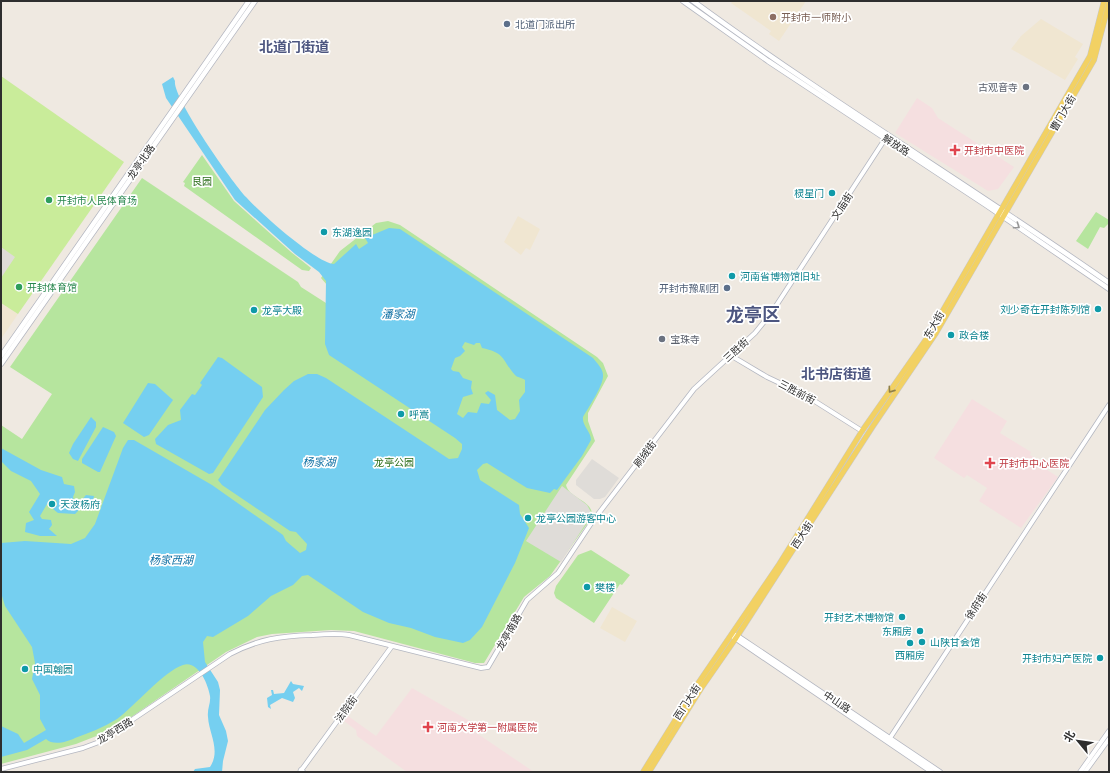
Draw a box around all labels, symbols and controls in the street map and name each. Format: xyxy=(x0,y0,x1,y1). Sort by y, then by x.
marker: 开封市一师附小 xyxy=(768,12,778,22)
place label: 开封市一师附小 xyxy=(781,12,851,23)
marker: 北道门派出所 xyxy=(502,19,512,29)
place label: 北道门派出所 xyxy=(515,19,575,30)
district label: 北道门街道 xyxy=(259,39,329,55)
place label: 古观音寺 xyxy=(978,82,1018,93)
marker: 古观音寺 xyxy=(1021,82,1031,92)
street label: 曹门大街 xyxy=(1048,93,1078,133)
street label: 解放路 xyxy=(880,132,912,158)
street label: 龙亭北路 xyxy=(125,142,157,182)
marker: 开封市中医院 xyxy=(949,144,961,156)
place label: 开封市中医院 xyxy=(964,145,1024,156)
park label: 艮园 xyxy=(192,176,212,187)
place label: 棂星门 xyxy=(794,188,824,199)
marker: 棂星门 xyxy=(827,188,837,198)
street label: 文庙街 xyxy=(829,190,855,222)
marker: 开封市人民体育场 xyxy=(44,195,54,205)
place label: 开封市人民体育场 xyxy=(57,195,137,206)
one-way arrow xyxy=(1013,221,1020,229)
marker: 东湖逸园 xyxy=(319,227,329,237)
place label: 东湖逸园 xyxy=(332,227,372,238)
marker: 河南省博物馆旧址 xyxy=(727,271,737,281)
place label: 河南省博物馆旧址 xyxy=(740,271,820,282)
marker: 开封体育馆 xyxy=(14,282,24,292)
place label: 开封体育馆 xyxy=(27,282,77,293)
place label: 开封市豫剧团 xyxy=(659,283,719,294)
marker: 开封市豫剧团 xyxy=(722,283,732,293)
district label: 龙亭区 xyxy=(726,304,780,325)
place label: 刘少奇在开封陈列馆 xyxy=(1000,304,1090,315)
marker: 刘少奇在开封陈列馆 xyxy=(1093,304,1103,314)
marker: 龙亭大殿 xyxy=(249,305,259,315)
place label: 龙亭大殿 xyxy=(262,305,302,316)
water label: 潘家湖 xyxy=(382,308,416,321)
street label: 东大街 xyxy=(922,309,946,341)
marker: 政合楼 xyxy=(946,330,956,340)
place label: 政合楼 xyxy=(959,330,989,341)
marker: 宝珠寺 xyxy=(657,334,667,344)
place label: 宝珠寺 xyxy=(670,334,700,345)
street label: 三胜街 xyxy=(721,336,751,364)
district label: 北书店街道 xyxy=(801,366,871,382)
street label: 三胜前街 xyxy=(777,378,817,406)
one-way arrow xyxy=(889,386,896,393)
marker: 呼嵩 xyxy=(396,409,406,419)
place label: 呼嵩 xyxy=(409,409,429,420)
street label: 刷绒街 xyxy=(632,439,658,469)
water label: 杨家湖 xyxy=(303,456,337,469)
park label: 龙亭公园 xyxy=(374,457,414,468)
marker: 开封市中心医院 xyxy=(984,457,996,469)
place label: 开封市中心医院 xyxy=(999,458,1069,469)
marker: 天波杨府 xyxy=(47,499,57,509)
place label: 天波杨府 xyxy=(60,499,100,510)
marker: 龙亭公园游客中心 xyxy=(523,513,533,523)
place label: 龙亭公园游客中心 xyxy=(536,513,616,524)
street label: 西大街 xyxy=(789,519,815,551)
water label: 杨家西湖 xyxy=(149,554,195,567)
marker: 樊楼 xyxy=(582,582,592,592)
place label: 樊楼 xyxy=(595,582,615,593)
street label: 徐府街 xyxy=(963,590,989,622)
street label: 龙亭南路 xyxy=(494,612,524,652)
place label: 开封艺术博物馆 xyxy=(824,612,894,623)
marker: 开封艺术博物馆 xyxy=(897,612,907,622)
place label: 东厢房 xyxy=(882,626,912,637)
marker: 东厢房 xyxy=(915,626,925,636)
marker: 山陕甘会馆 xyxy=(917,637,927,647)
place label: 山陕甘会馆 xyxy=(930,637,980,648)
marker: 西厢房 xyxy=(905,638,915,648)
place label: 西厢房 xyxy=(895,650,925,661)
place label: 开封市妇产医院 xyxy=(1022,653,1092,664)
marker: 开封市妇产医院 xyxy=(1095,653,1105,663)
marker: 中国翰园 xyxy=(20,664,30,674)
place label: 中国翰园 xyxy=(33,664,73,675)
street label: 西门大街 xyxy=(671,682,703,722)
street label: 中山路 xyxy=(821,689,853,715)
street label: 法院街 xyxy=(333,694,359,724)
street label: 龙亭西路 xyxy=(95,716,135,746)
marker: 河南大学第一附属医院 xyxy=(422,721,434,733)
north arrow xyxy=(1058,721,1098,761)
place label: 河南大学第一附属医院 xyxy=(437,722,537,733)
text: 北 xyxy=(1061,728,1078,744)

